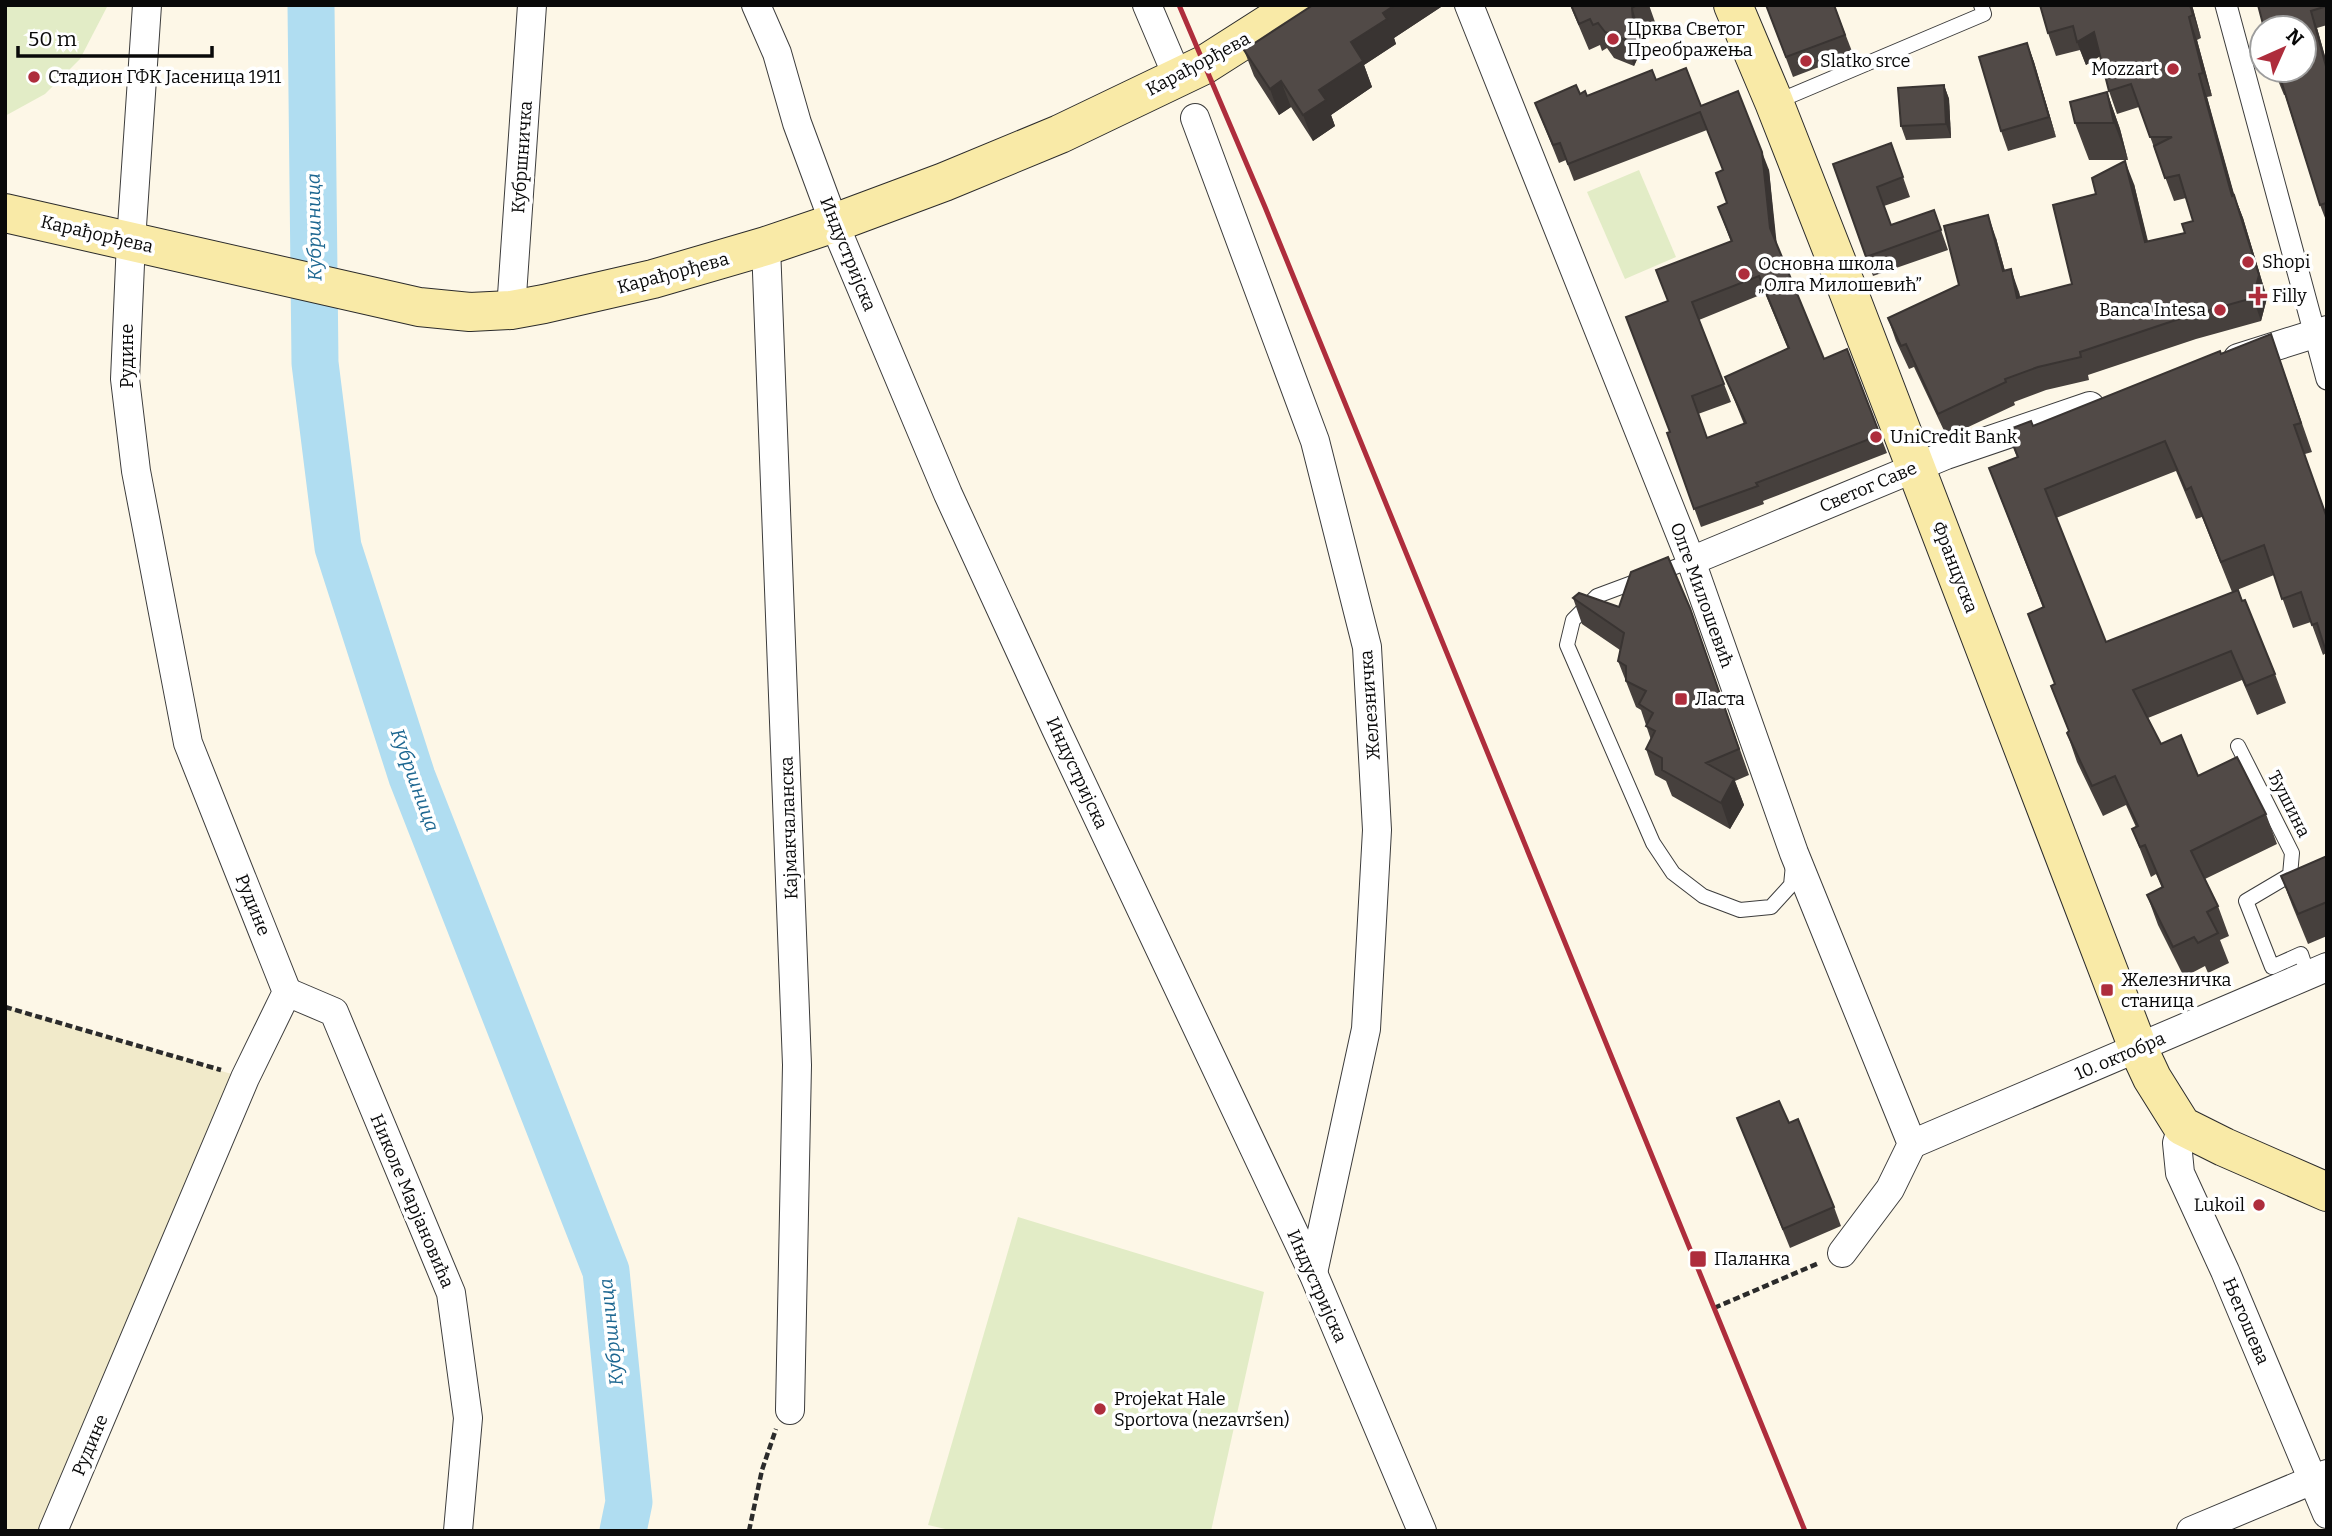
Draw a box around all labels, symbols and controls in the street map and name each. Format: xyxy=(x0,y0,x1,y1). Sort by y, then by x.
scale bar xyxy=(18,14,212,58)
north arrow xyxy=(2248,14,2318,84)
place label: Црква Светог Преображења xyxy=(1627,18,1753,61)
text: N xyxy=(2281,24,2308,51)
text: 50 m xyxy=(28,26,77,52)
street label: Карађорђева xyxy=(1142,27,1254,101)
marker: Црква Светог Преображења xyxy=(1605,31,1621,47)
place label: Slatko srce xyxy=(1820,50,1910,72)
marker: Slatko srce xyxy=(1798,53,1814,69)
place label: Mozzart xyxy=(2091,58,2159,80)
marker: Mozzart xyxy=(2165,61,2181,77)
place label: Стадион ГФК Јасеница 1911 xyxy=(48,66,282,88)
marker: Стадион ГФК Јасеница 1911 xyxy=(26,69,42,85)
street label: Кубршничка xyxy=(507,100,537,214)
water label: Кубршница xyxy=(302,173,326,281)
street label: Индустријска xyxy=(815,194,881,314)
street label: Карађорђева xyxy=(39,210,155,258)
street label: Карађорђева xyxy=(615,247,731,298)
place label: Shopi xyxy=(2262,251,2310,273)
place label: Основна школа „Олга Милошевић” xyxy=(1758,253,1922,296)
marker: Shopi xyxy=(2240,254,2256,270)
marker: Основна школа „Олга Милошевић” xyxy=(1736,266,1752,282)
place label: Filly xyxy=(2272,285,2307,307)
marker: Filly xyxy=(2250,288,2266,304)
place label: Banca Intesa xyxy=(2099,299,2206,321)
marker: Banca Intesa xyxy=(2212,302,2228,318)
street label: Рудине xyxy=(116,324,138,388)
place label: UniCredit Bank xyxy=(1890,426,2018,448)
marker: UniCredit Bank xyxy=(1868,429,1884,445)
street label: Светог Саве xyxy=(1816,457,1920,517)
street label: Француска xyxy=(1927,518,1983,616)
street label: Олге Милошевић xyxy=(1665,519,1739,671)
street label: Железничка xyxy=(1355,649,1385,761)
place label: Ласта xyxy=(1695,688,1745,710)
marker: Ласта xyxy=(1673,691,1689,707)
street label: Индустријска xyxy=(1041,713,1113,833)
water label: Кубршница xyxy=(386,725,444,835)
street label: Кајмакчаланска xyxy=(776,756,802,900)
street label: Ђушина xyxy=(2263,767,2315,841)
street label: Рудине xyxy=(231,871,275,939)
place label: Железничка станица xyxy=(2121,969,2231,1012)
marker: Железничка станица xyxy=(2099,982,2115,998)
street label: 10. октобра xyxy=(2071,1027,2169,1085)
street label: Николе Марјановића xyxy=(365,1111,459,1292)
place label: Lukoil xyxy=(2194,1194,2245,1216)
marker: Lukoil xyxy=(2251,1197,2267,1213)
street label: Индустријска xyxy=(1282,1226,1352,1346)
place label: Паланка xyxy=(1714,1248,1790,1270)
marker: Паланка xyxy=(1688,1249,1708,1269)
street label: Његошева xyxy=(2218,1274,2274,1368)
water label: Кубршница xyxy=(594,1277,628,1387)
place label: Projekat Hale Sportova (nezavršen) xyxy=(1114,1388,1290,1431)
marker: Projekat Hale Sportova (nezavršen) xyxy=(1092,1401,1108,1417)
street label: Рудине xyxy=(67,1411,113,1479)

